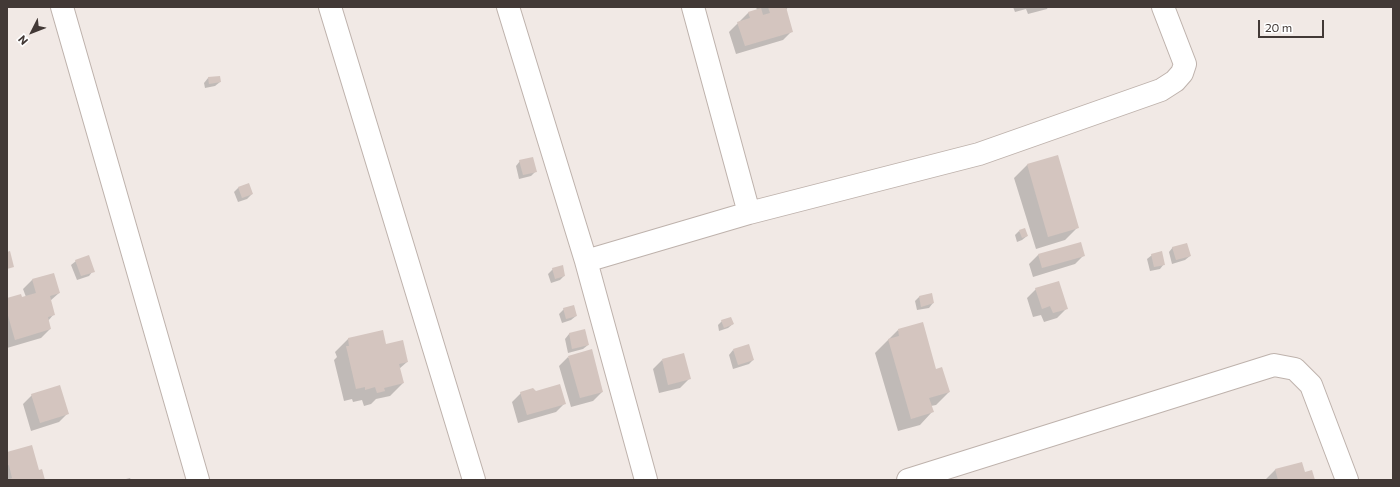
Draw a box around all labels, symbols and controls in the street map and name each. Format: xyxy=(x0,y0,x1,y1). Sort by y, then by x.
north arrow xyxy=(12,12,52,52)
scale bar xyxy=(1260,12,1326,38)
text: 20 m xyxy=(1265,20,1292,34)
text: N xyxy=(15,33,30,48)

